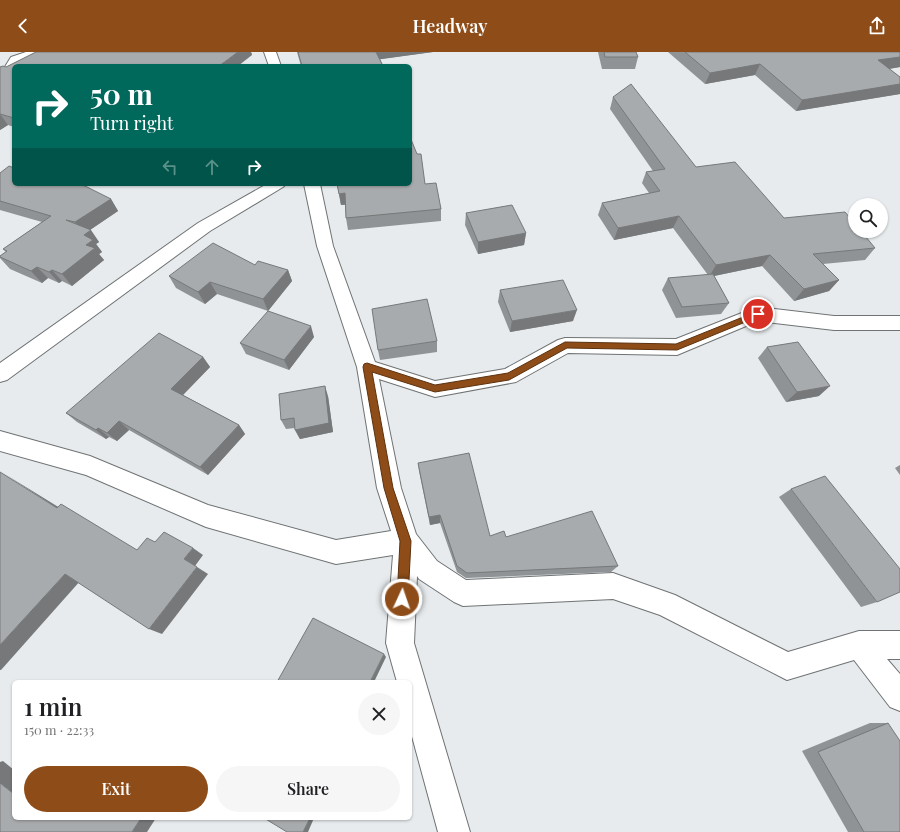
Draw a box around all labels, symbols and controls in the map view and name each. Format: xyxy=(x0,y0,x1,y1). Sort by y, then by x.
text: Headway xyxy=(413,14,487,38)
icon: back xyxy=(12,15,34,37)
icon: share xyxy=(866,15,888,37)
text: 50 m xyxy=(90,75,153,112)
icon: right xyxy=(24,80,76,132)
text: Turn right xyxy=(90,111,173,135)
icon: left xyxy=(159,156,181,178)
icon: ahead xyxy=(201,156,223,178)
icon: right xyxy=(243,156,265,178)
map controls xyxy=(848,198,888,238)
button: search xyxy=(848,198,888,238)
pin xyxy=(741,297,775,331)
icon: arrive xyxy=(747,303,769,325)
position arrow xyxy=(381,578,423,620)
text: 1 min xyxy=(24,690,82,722)
button: close xyxy=(358,693,400,735)
text: 150 m · 22:33 xyxy=(24,721,94,738)
button: Exit xyxy=(24,766,208,812)
button: Share xyxy=(216,766,400,812)

